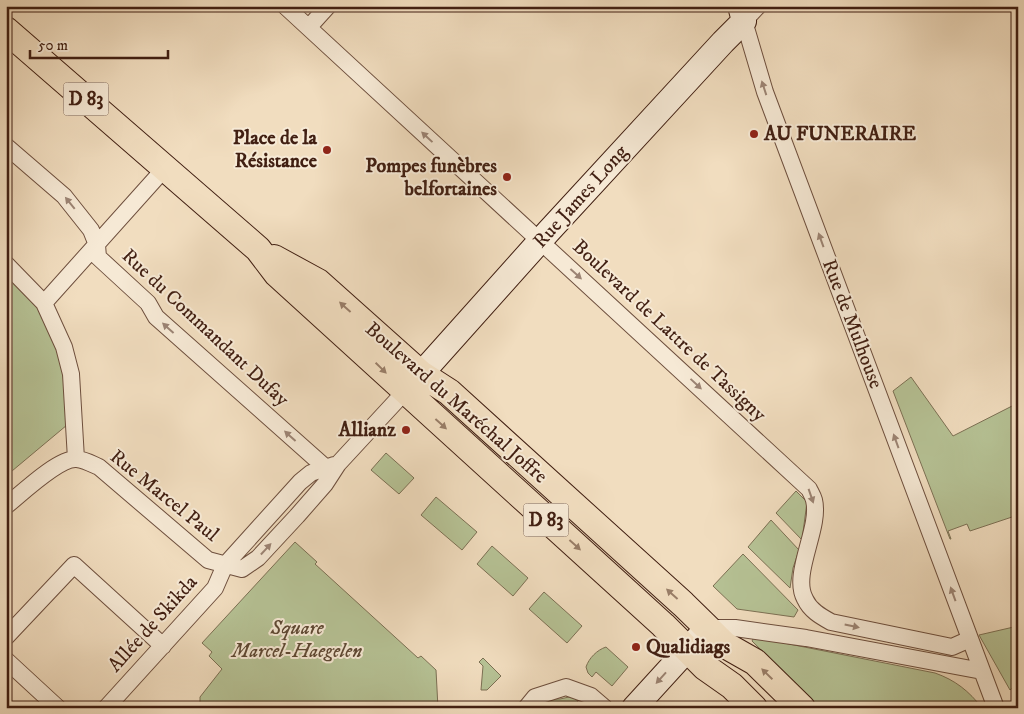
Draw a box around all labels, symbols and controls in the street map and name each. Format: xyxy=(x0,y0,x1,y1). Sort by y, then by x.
scale bar xyxy=(30,28,168,60)
text: 50 m xyxy=(38,36,68,55)
one-way arrow xyxy=(760,80,768,95)
road number: D 83 xyxy=(64,82,108,116)
place label: AU FUNERAIRE xyxy=(763,122,916,147)
place label: Place de la Résistance xyxy=(233,126,318,174)
marker: AU FUNERAIRE xyxy=(748,128,760,140)
one-way arrow xyxy=(422,131,434,143)
street label: Rue James Long xyxy=(528,140,634,254)
marker: Place de la Résistance xyxy=(321,144,333,156)
place label: Pompes funèbres belfortaines xyxy=(365,154,497,202)
marker: Pompes funèbres belfortaines xyxy=(501,171,513,183)
one-way arrow xyxy=(64,197,75,210)
one-way arrow xyxy=(817,232,825,247)
street label: Boulevard de Lattre de Tassigny xyxy=(567,235,771,428)
street label: Rue du Commandant Dufay xyxy=(116,244,294,412)
street label: Rue de Mulhouse xyxy=(816,256,888,392)
one-way arrow xyxy=(570,268,582,280)
one-way arrow xyxy=(340,301,352,313)
street label: Boulevard du Maréchal Joffre xyxy=(360,317,552,489)
one-way arrow xyxy=(162,322,175,333)
one-way arrow xyxy=(374,362,386,374)
one-way arrow xyxy=(689,378,701,390)
place label: Allianz xyxy=(337,418,396,443)
one-way arrow xyxy=(435,418,447,430)
marker: Allianz xyxy=(400,424,412,436)
one-way arrow xyxy=(284,430,296,442)
one-way arrow xyxy=(892,434,899,449)
street label: Rue Marcel Paul xyxy=(105,445,223,547)
one-way arrow xyxy=(808,489,816,504)
road number: D 83 xyxy=(524,504,568,536)
one-way arrow xyxy=(568,539,580,551)
one-way arrow xyxy=(260,544,272,556)
street label: Allée de Skikda xyxy=(103,570,203,678)
one-way arrow xyxy=(949,586,956,601)
one-way arrow xyxy=(666,588,678,600)
park label: Square Marcel-Haegelen xyxy=(230,616,362,664)
one-way arrow xyxy=(845,622,860,630)
place label: Qualidiags xyxy=(646,635,731,660)
marker: Qualidiags xyxy=(630,641,642,653)
one-way arrow xyxy=(761,668,773,680)
one-way arrow xyxy=(655,672,667,684)

